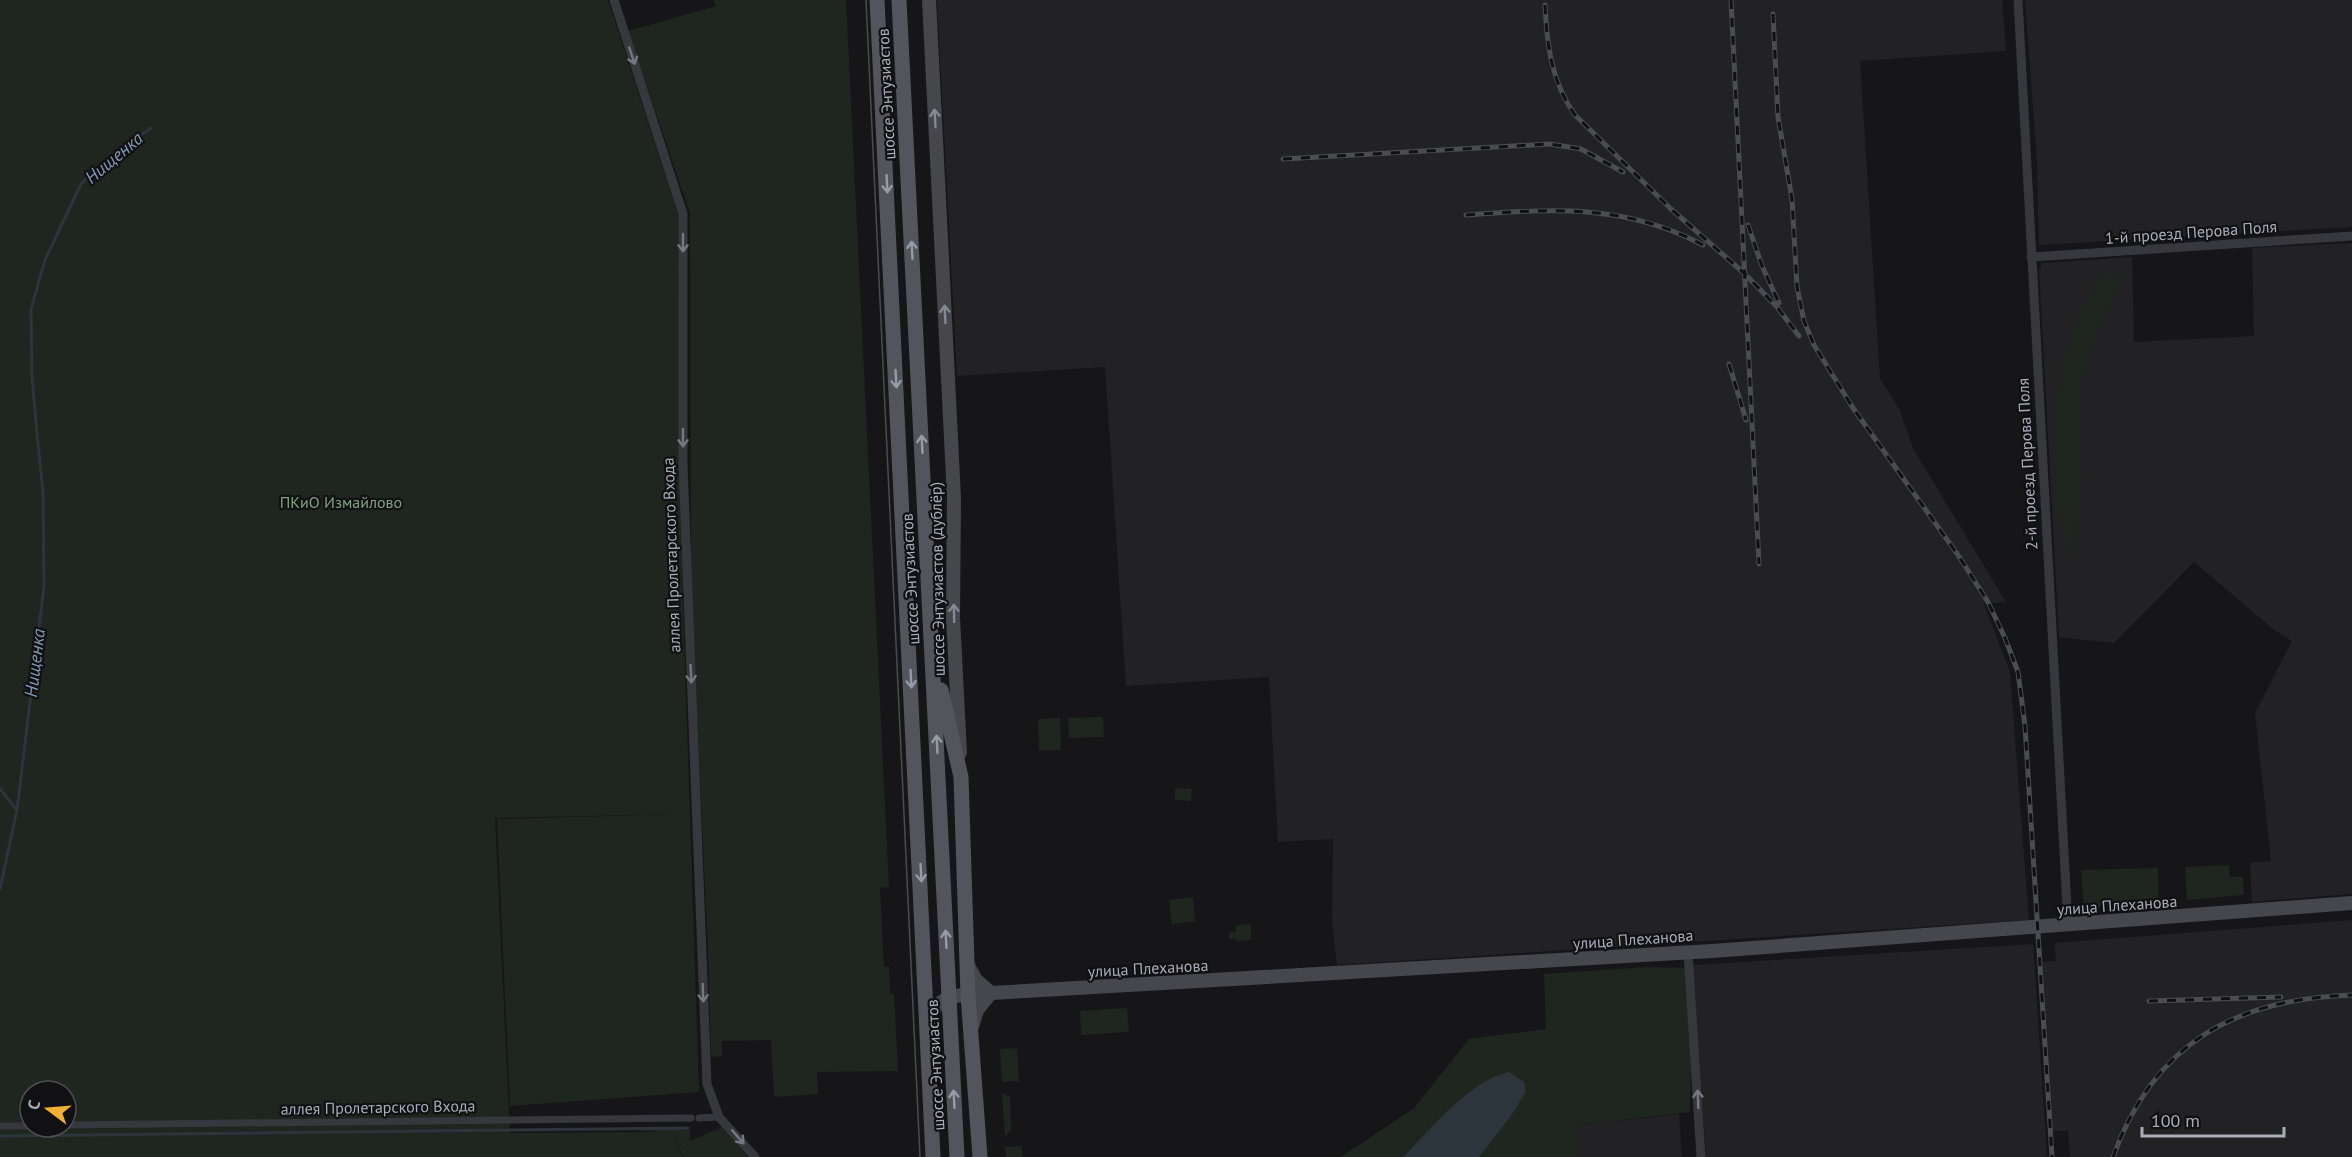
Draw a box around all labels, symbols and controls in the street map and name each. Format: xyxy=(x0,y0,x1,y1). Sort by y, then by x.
street label: шоссе Энтузиастов xyxy=(873,28,899,160)
one-way arrow xyxy=(627,46,638,65)
one-way arrow xyxy=(929,108,940,128)
water label: Нищенка xyxy=(80,127,148,189)
one-way arrow xyxy=(881,174,892,194)
street label: 1-й проезд Перова Поля xyxy=(2104,216,2278,248)
one-way arrow xyxy=(677,232,689,252)
one-way arrow xyxy=(906,240,917,260)
one-way arrow xyxy=(939,304,950,324)
one-way arrow xyxy=(891,369,902,388)
street label: 2-й проезд Перова Поля xyxy=(2013,378,2041,550)
one-way arrow xyxy=(677,427,689,447)
one-way arrow xyxy=(916,435,927,455)
street label: аллея Пролетарского Входа xyxy=(658,457,684,653)
street label: шоссе Энтузиастов (дублёр) xyxy=(925,482,949,676)
park label: ПКиО Измайлово xyxy=(280,492,402,512)
street label: шоссе Энтузиастов xyxy=(897,513,923,645)
one-way arrow xyxy=(948,604,960,624)
water label: Нищенка xyxy=(19,627,50,699)
one-way arrow xyxy=(685,664,696,684)
one-way arrow xyxy=(906,668,917,688)
one-way arrow xyxy=(931,734,942,754)
one-way arrow xyxy=(915,863,926,883)
street label: улица Плеханова xyxy=(2056,891,2178,919)
street label: улица Плеханова xyxy=(1572,925,1694,953)
one-way arrow xyxy=(941,929,952,949)
street label: улица Плеханова xyxy=(1087,955,1209,981)
one-way arrow xyxy=(697,983,709,1003)
street label: шоссе Энтузиастов xyxy=(922,999,948,1131)
north arrow xyxy=(18,1079,78,1139)
one-way arrow xyxy=(949,1089,960,1109)
one-way arrow xyxy=(1692,1089,1703,1109)
street label: аллея Пролетарского Входа xyxy=(280,1095,476,1119)
text: С xyxy=(23,1098,44,1112)
scale bar xyxy=(2142,1100,2284,1138)
text: 100 m xyxy=(2151,1109,2200,1132)
one-way arrow xyxy=(731,1129,744,1145)

